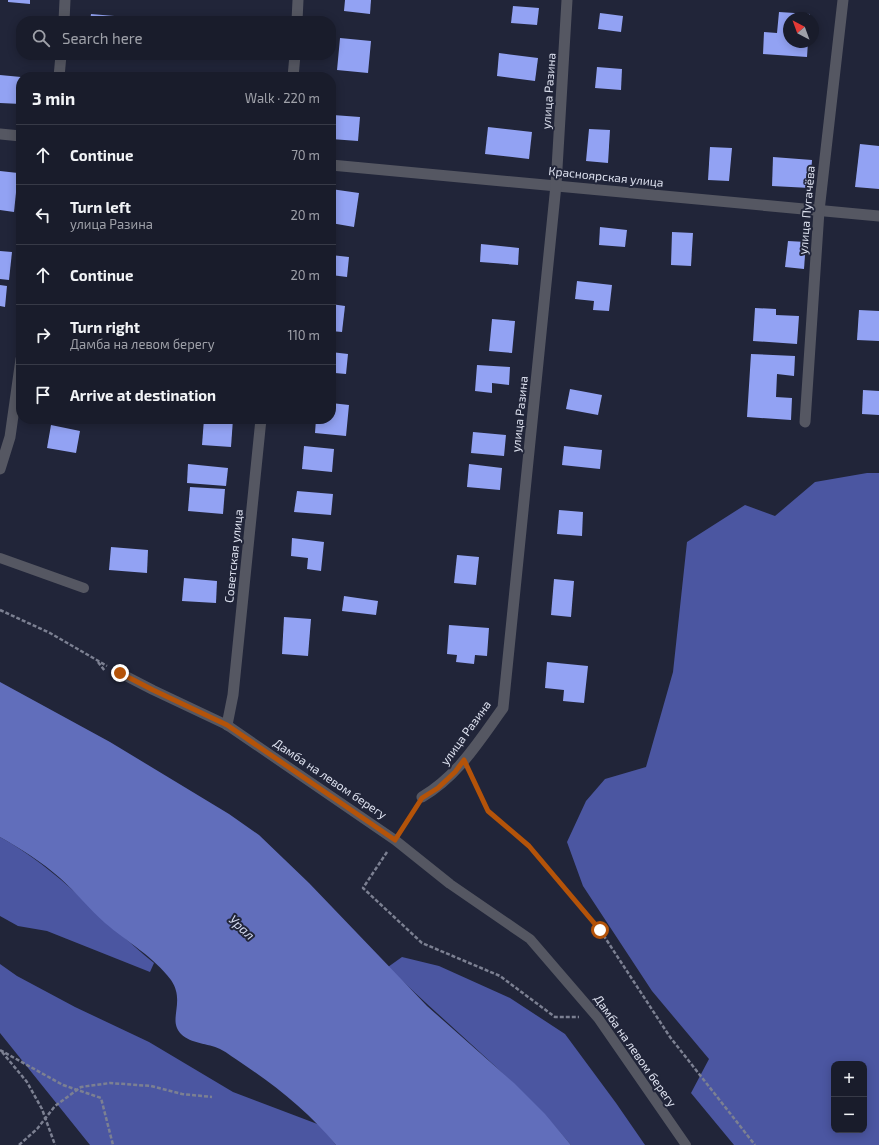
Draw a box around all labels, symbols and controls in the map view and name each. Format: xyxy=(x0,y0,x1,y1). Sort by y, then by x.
north arrow xyxy=(783,12,819,48)
search box xyxy=(16,16,336,60)
icon: search xyxy=(30,27,52,49)
text: Search here xyxy=(62,29,143,47)
street label: улица Разина xyxy=(538,52,559,130)
text: 3 min xyxy=(32,88,75,108)
text: Walk · 220 m xyxy=(245,90,320,106)
icon: ahead xyxy=(32,144,54,166)
text: Continue xyxy=(70,146,133,164)
text: 70 m xyxy=(291,147,320,163)
street label: Красноярская улица xyxy=(548,163,664,190)
street label: улица Пугачёва xyxy=(795,165,818,255)
text: Turn left xyxy=(70,198,131,216)
icon: left xyxy=(32,204,54,226)
text: 20 m xyxy=(291,207,320,223)
text: улица Разина xyxy=(70,216,153,232)
icon: ahead xyxy=(32,264,54,286)
text: Continue xyxy=(70,266,133,284)
text: 20 m xyxy=(291,267,320,283)
text: Turn right xyxy=(70,318,140,336)
icon: right xyxy=(32,324,54,346)
text: 110 m xyxy=(288,327,320,343)
text: Дамба на левом берегу xyxy=(70,336,215,352)
street label: улица Разина xyxy=(508,375,531,453)
icon: arrive xyxy=(32,384,54,406)
text: Arrive at destination xyxy=(70,386,216,404)
street label: Советская улица xyxy=(221,508,246,603)
route end xyxy=(111,664,129,682)
street label: улица Разина xyxy=(437,697,494,768)
street label: Дамба на левом берегу xyxy=(271,735,390,822)
water label: Урал xyxy=(226,911,258,943)
route start xyxy=(591,921,609,939)
street label: Дамба на левом берегу xyxy=(591,992,680,1110)
map controls xyxy=(831,1061,867,1133)
button: + xyxy=(831,1061,867,1097)
button: − xyxy=(831,1097,867,1133)

